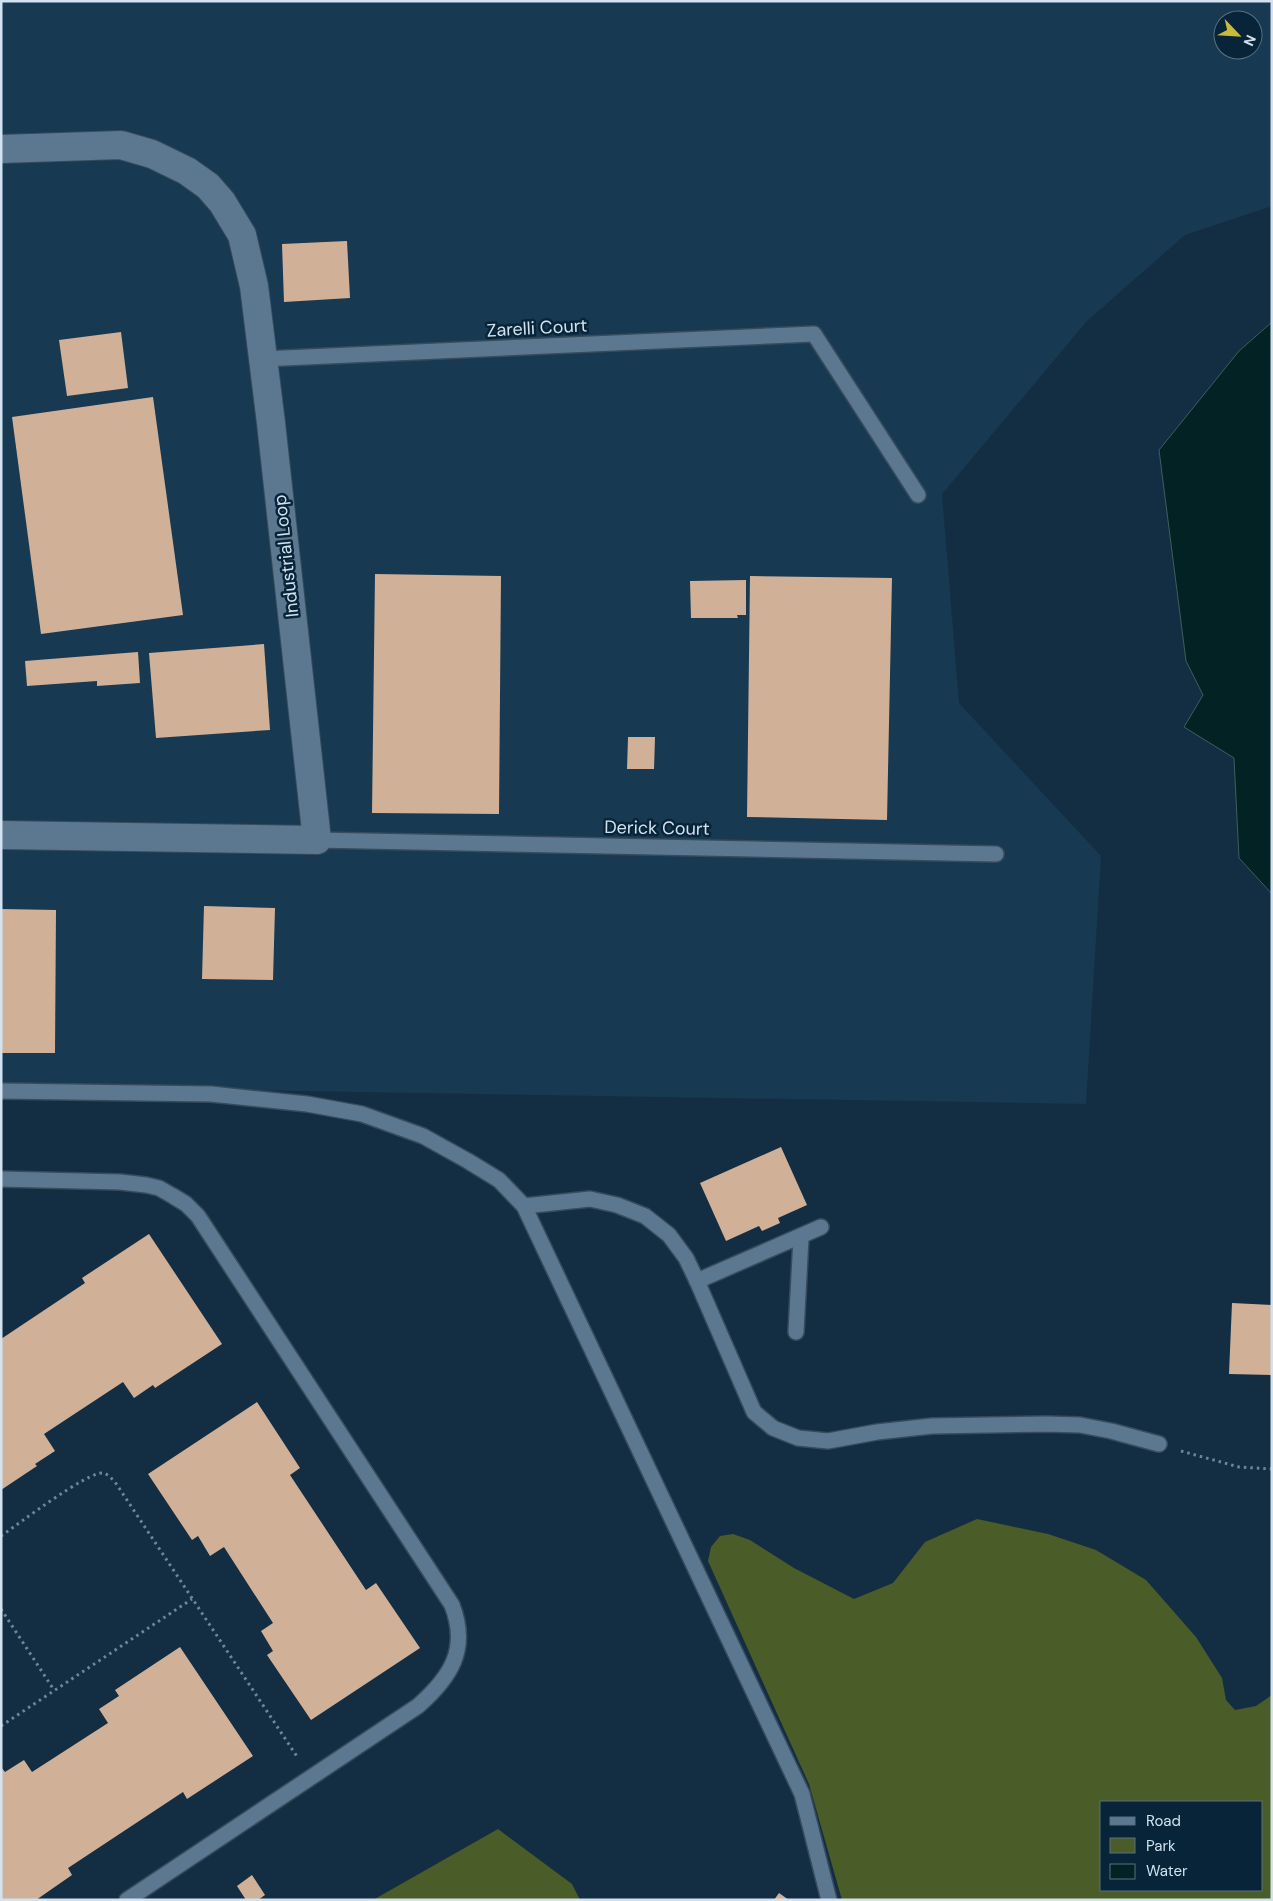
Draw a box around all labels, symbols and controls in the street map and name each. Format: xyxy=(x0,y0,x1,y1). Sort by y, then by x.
north arrow xyxy=(1213,10,1263,60)
text: N xyxy=(1239,32,1260,49)
street label: Zarelli Court xyxy=(486,313,588,343)
street label: Industrial Loop xyxy=(268,494,304,618)
street label: Derick Court xyxy=(604,815,710,841)
legend xyxy=(1100,1801,1263,1891)
text: Road xyxy=(1146,1811,1181,1831)
text: Park xyxy=(1146,1836,1176,1856)
text: Water xyxy=(1146,1861,1188,1881)

